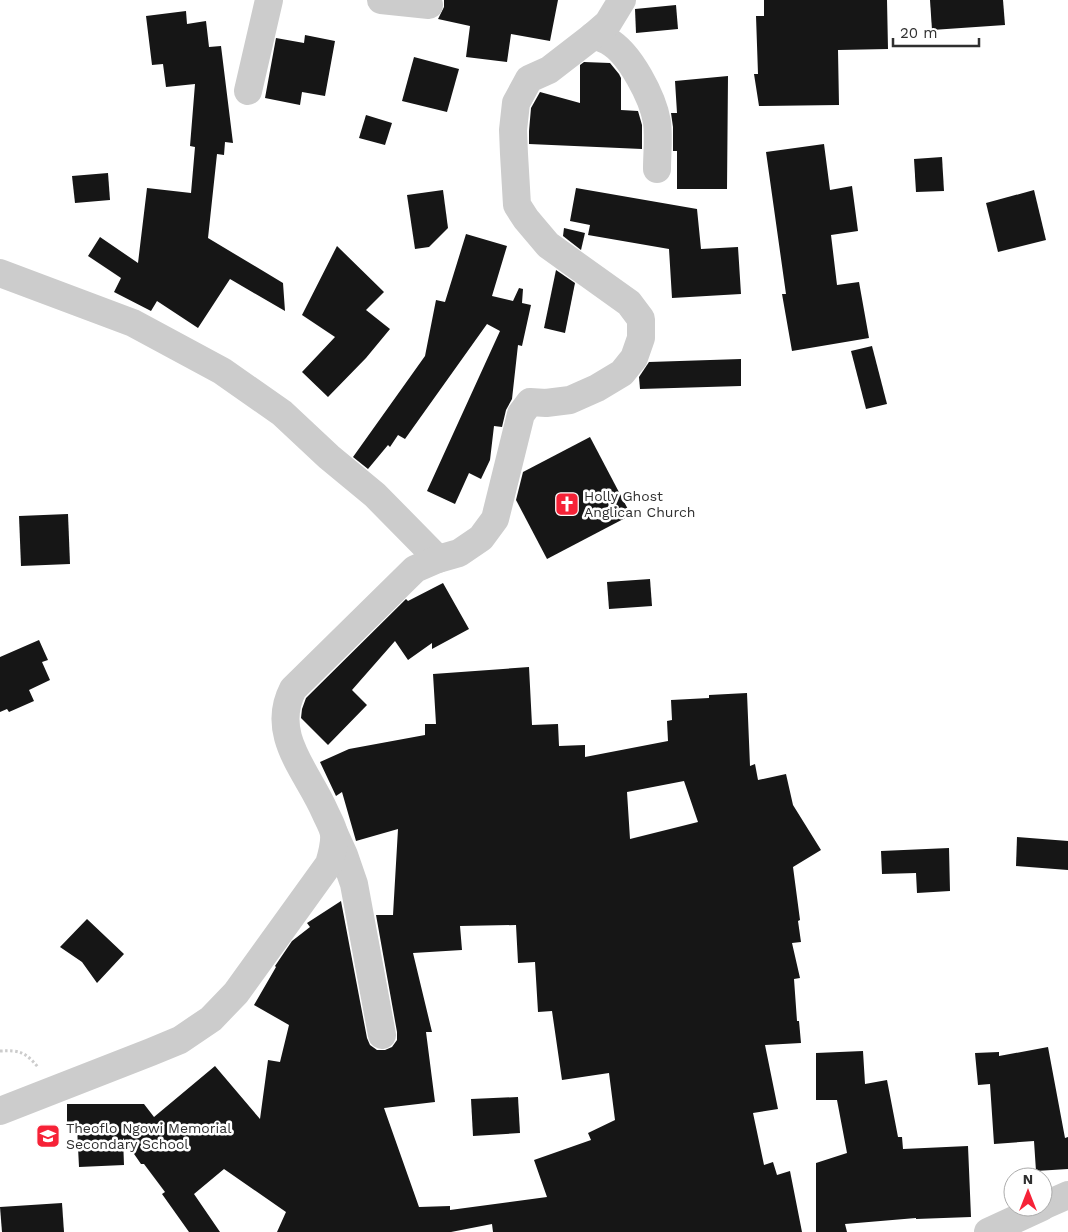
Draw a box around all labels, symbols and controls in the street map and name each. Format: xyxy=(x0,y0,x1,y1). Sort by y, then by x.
scale bar xyxy=(893,15,979,47)
text: 20 m xyxy=(900,24,938,42)
place label: Holly Ghost Anglican Church xyxy=(584,488,695,520)
church icon: Holly Ghost Anglican Church xyxy=(554,491,580,517)
place label: Theoflo Ngowi Memorial Secondary School xyxy=(66,1120,232,1152)
school or university icon: Theoflo Ngowi Memorial Secondary School xyxy=(35,1123,61,1149)
north arrow xyxy=(1003,1167,1053,1217)
text: N xyxy=(1023,1171,1033,1187)

